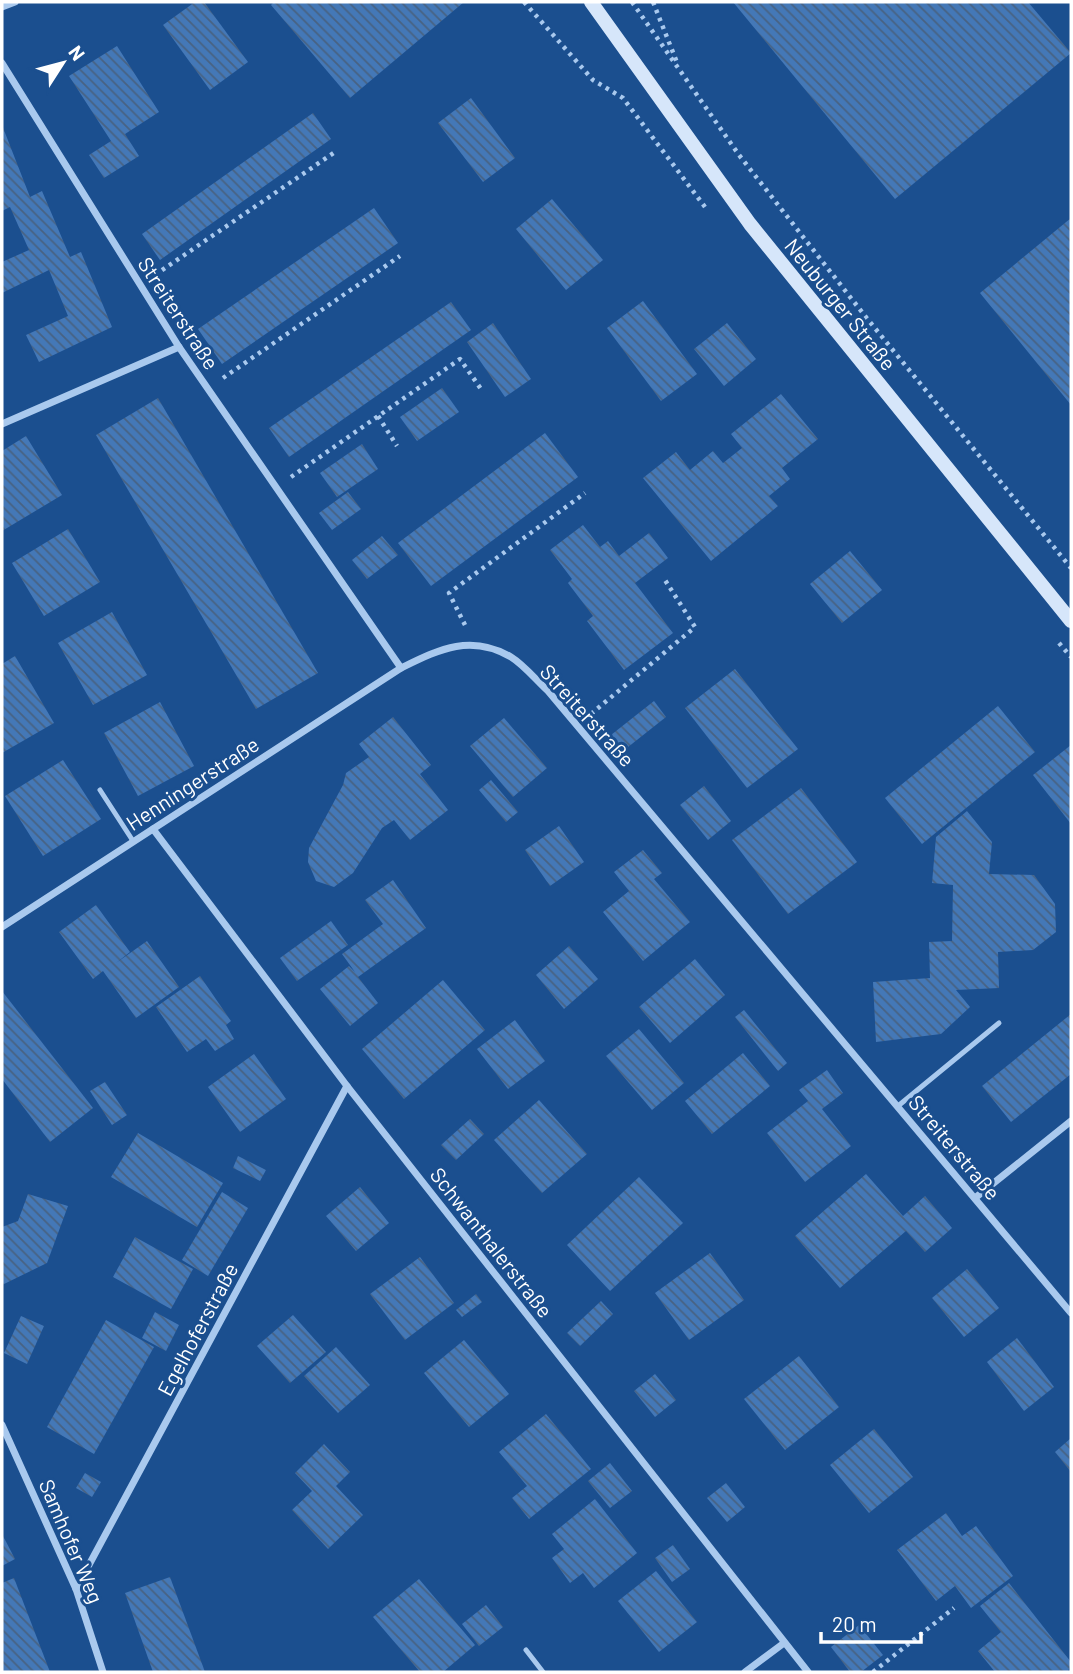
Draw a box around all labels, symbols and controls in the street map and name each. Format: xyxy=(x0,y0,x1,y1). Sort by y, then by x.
north arrow xyxy=(28,28,98,98)
text: N xyxy=(64,41,90,65)
street label: Neuburger Straße xyxy=(780,233,902,375)
street label: Streiterstraße xyxy=(133,252,225,374)
street label: Streiterstraße xyxy=(536,659,640,771)
street label: Henningerstraße xyxy=(121,731,263,835)
street label: Streiterstraße xyxy=(904,1090,1006,1204)
street label: Schwanthalerstraße xyxy=(426,1162,558,1322)
street label: Egelhoferstraße xyxy=(152,1258,242,1400)
street label: Samhofer Weg xyxy=(35,1475,109,1607)
scale bar xyxy=(821,1600,921,1644)
text: 20 m xyxy=(832,1611,877,1636)

